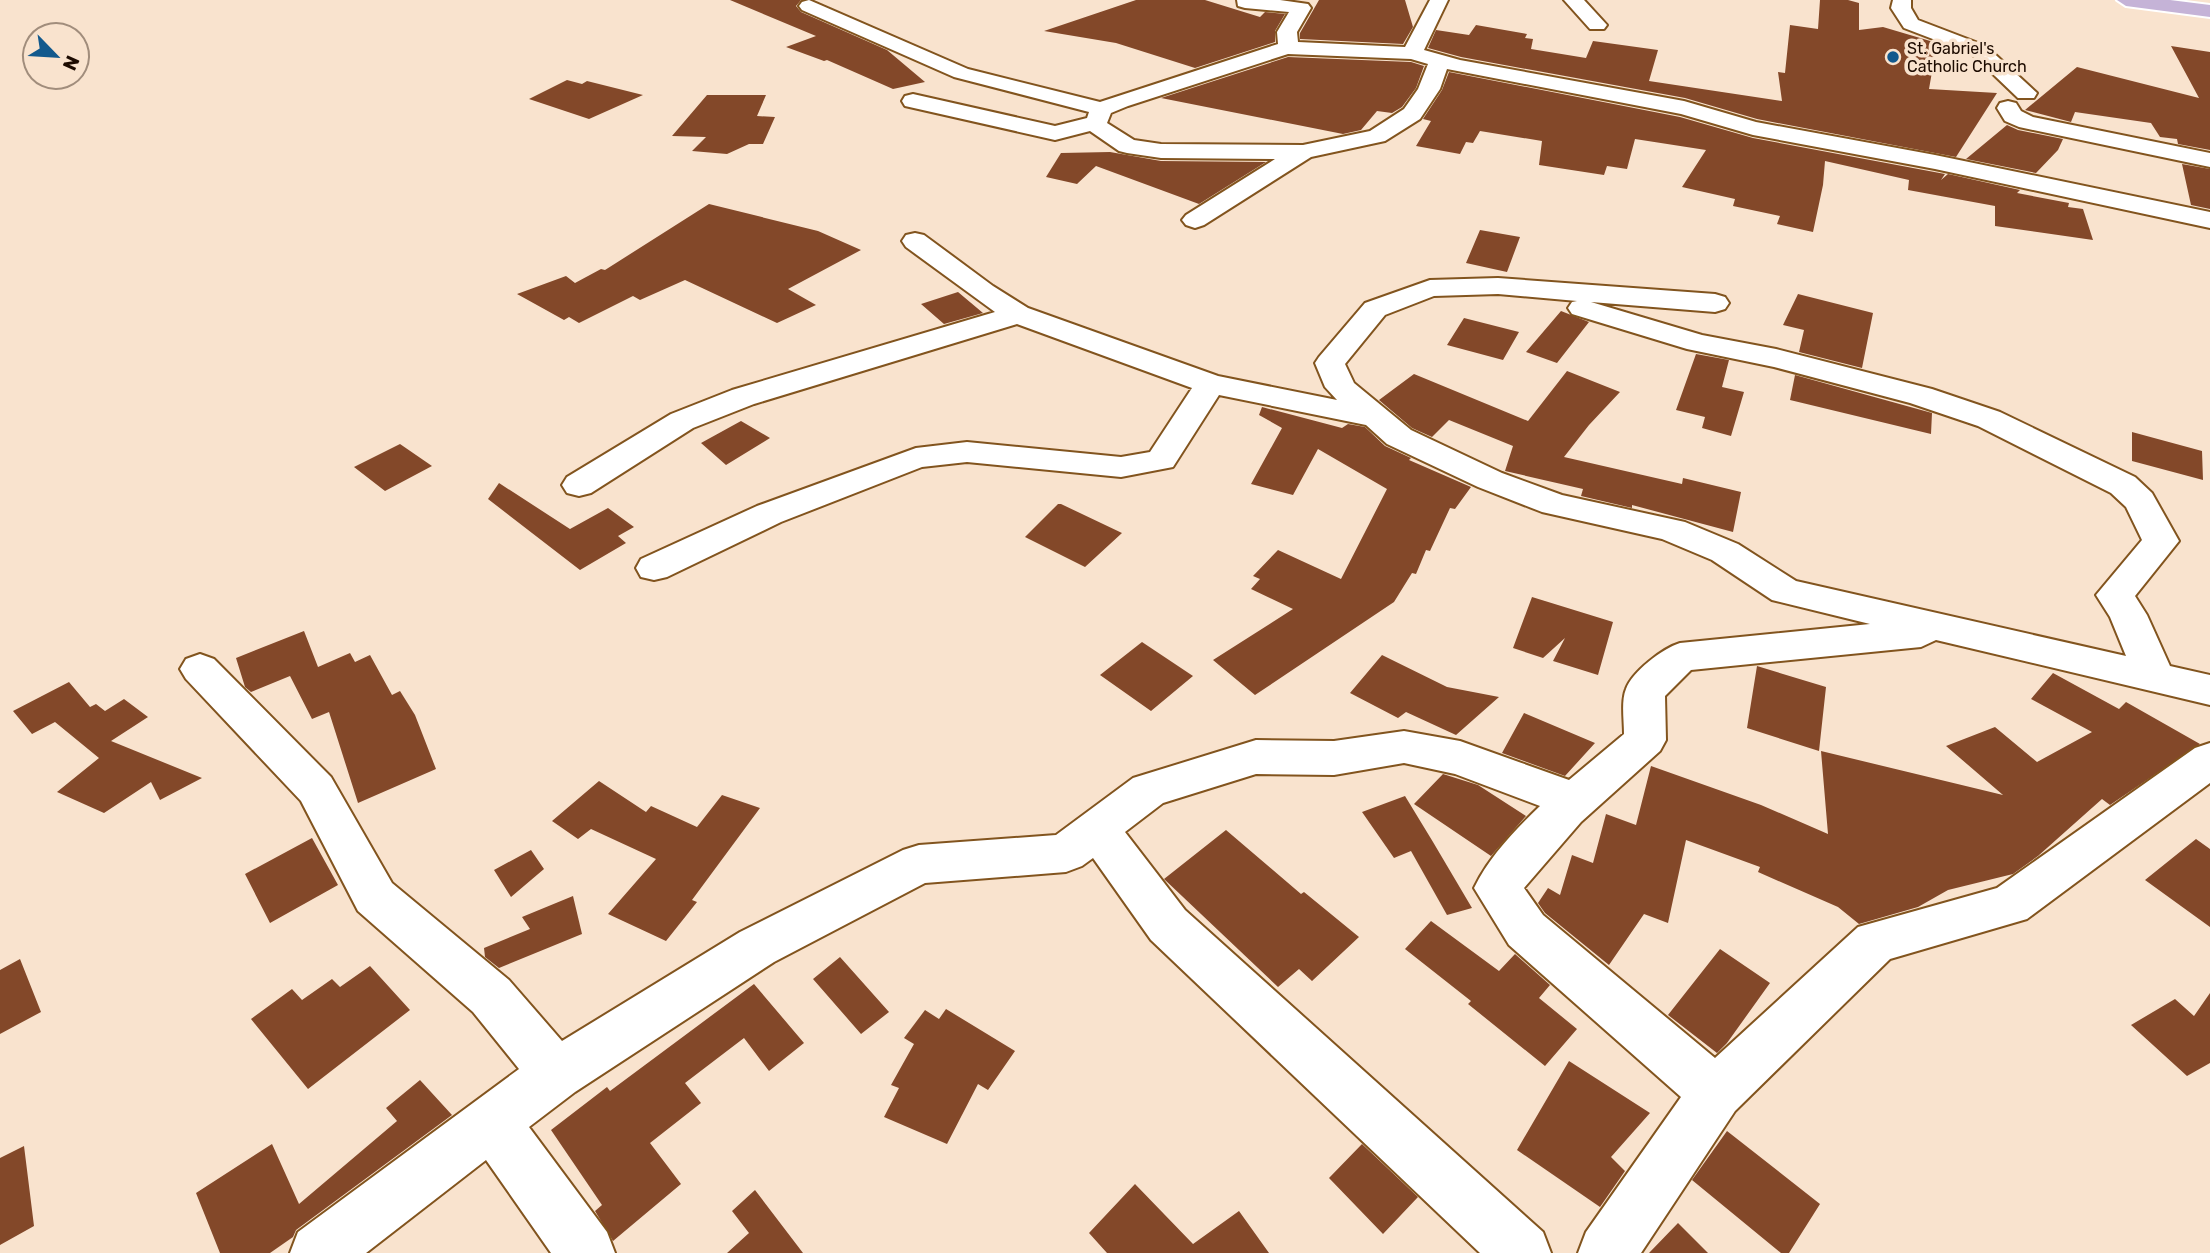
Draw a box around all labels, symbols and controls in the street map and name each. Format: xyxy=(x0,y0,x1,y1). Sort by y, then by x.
north arrow xyxy=(21,21,91,91)
place label: St. Gabriel's Catholic Church xyxy=(1907,39,2027,76)
marker: St. Gabriel's Catholic Church xyxy=(1885,49,1901,65)
text: N xyxy=(58,52,84,74)

